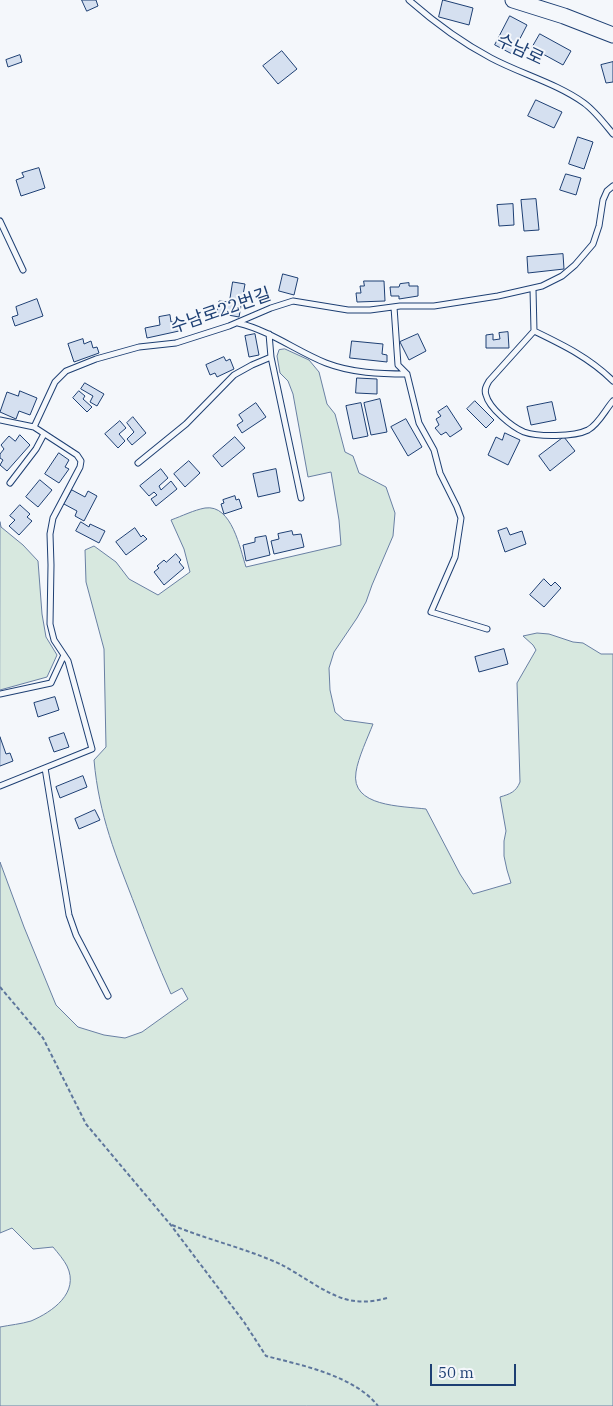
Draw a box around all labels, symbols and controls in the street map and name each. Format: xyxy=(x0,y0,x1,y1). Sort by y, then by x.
street label: 수남로 xyxy=(493,30,547,70)
street label: 수남로22번길 xyxy=(168,284,274,338)
scale bar xyxy=(433,1354,519,1386)
text: 50 m xyxy=(438,1363,474,1382)

